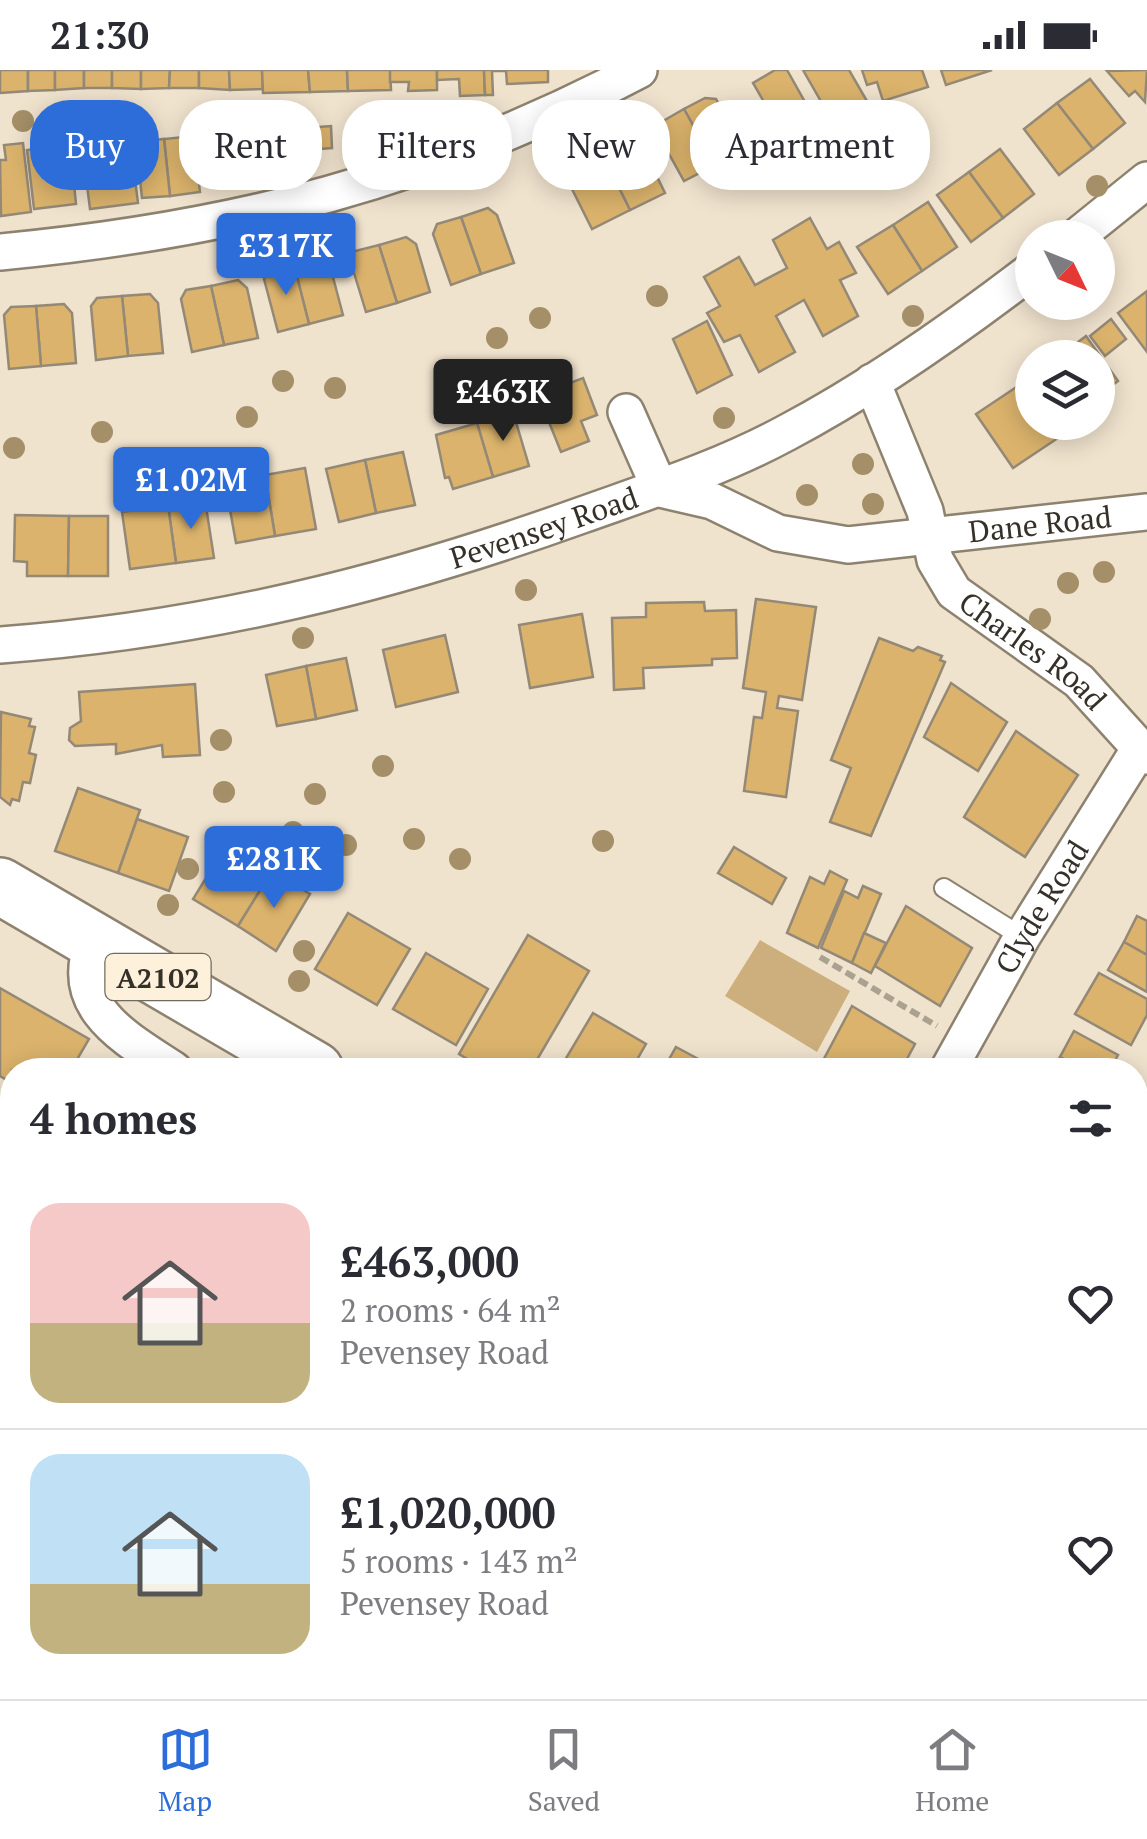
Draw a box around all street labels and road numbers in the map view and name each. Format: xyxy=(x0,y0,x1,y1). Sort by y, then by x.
street label: Pevensey Road xyxy=(445,477,643,578)
street label: Dane Road xyxy=(966,496,1113,552)
street label: Charles Road xyxy=(951,582,1116,718)
street label: Clyde Road xyxy=(986,833,1098,981)
road number: A2102 xyxy=(106,954,210,1000)

